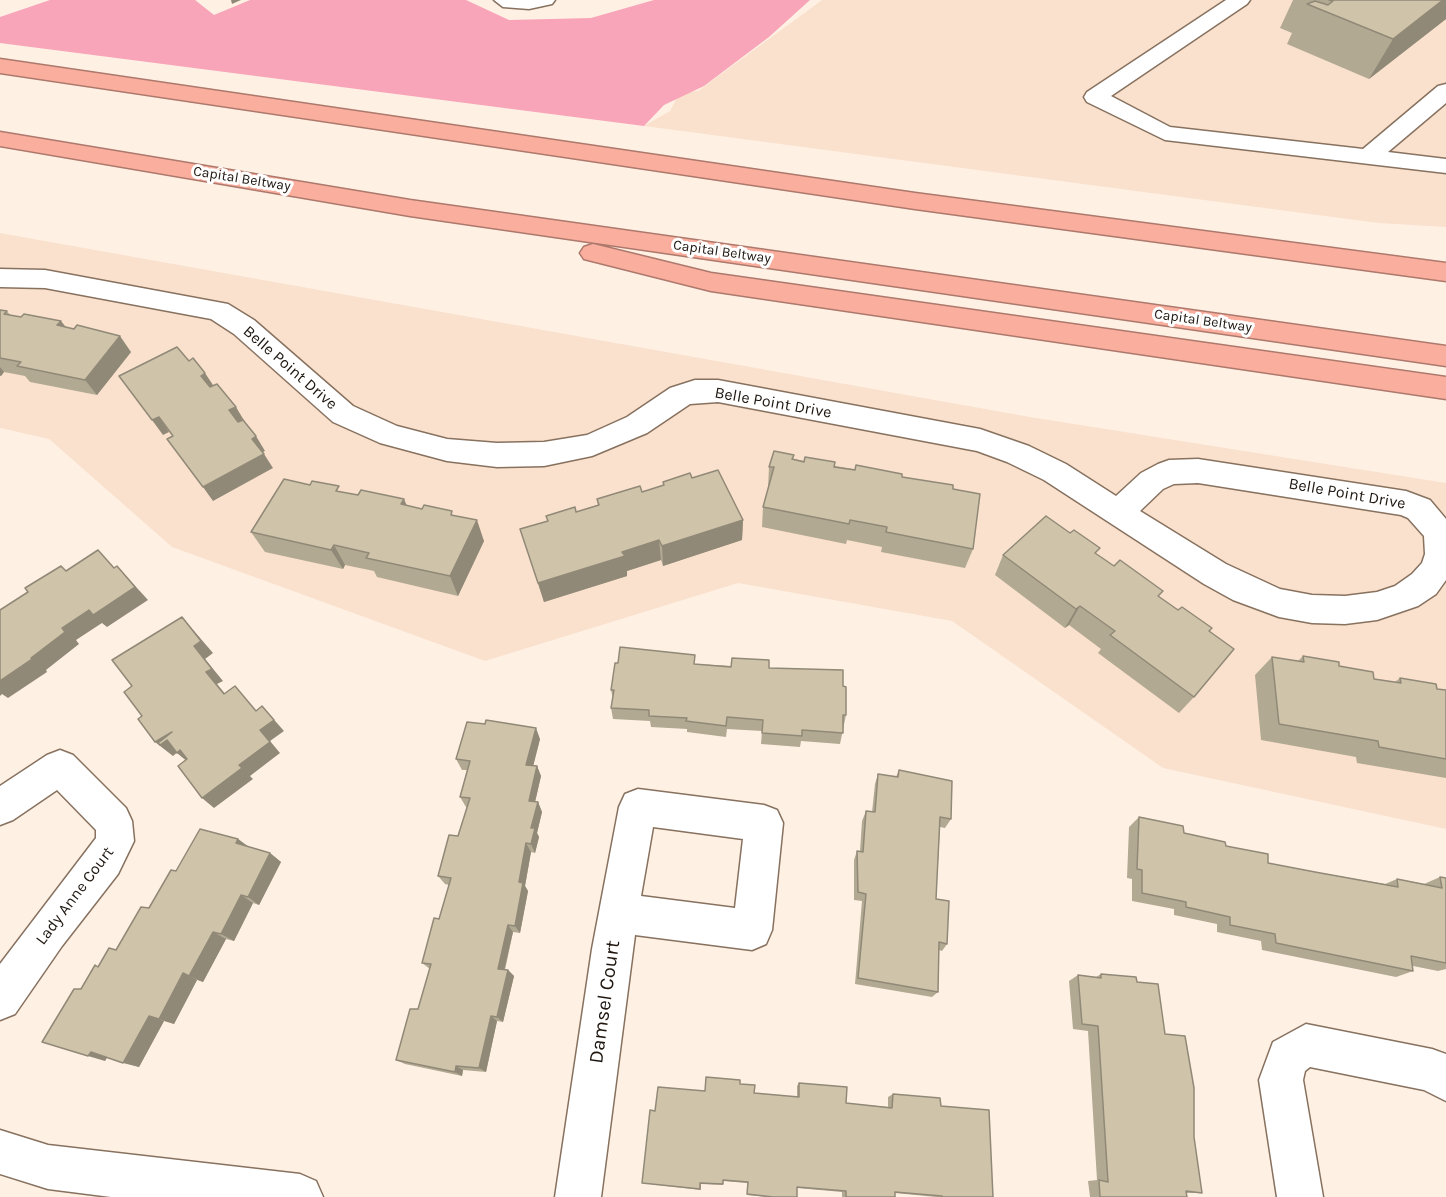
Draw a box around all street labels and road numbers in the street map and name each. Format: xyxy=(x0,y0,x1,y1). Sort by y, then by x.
street label: Capital Beltway xyxy=(192,163,292,195)
street label: Capital Beltway xyxy=(672,237,772,267)
street label: Capital Beltway xyxy=(1153,306,1253,336)
street label: Belle Point Drive xyxy=(239,322,341,414)
street label: Belle Point Drive xyxy=(713,383,833,423)
street label: Belle Point Drive xyxy=(1287,474,1407,514)
street label: Lady Anne Court xyxy=(32,843,118,949)
street label: Damsel Court xyxy=(584,939,626,1065)

